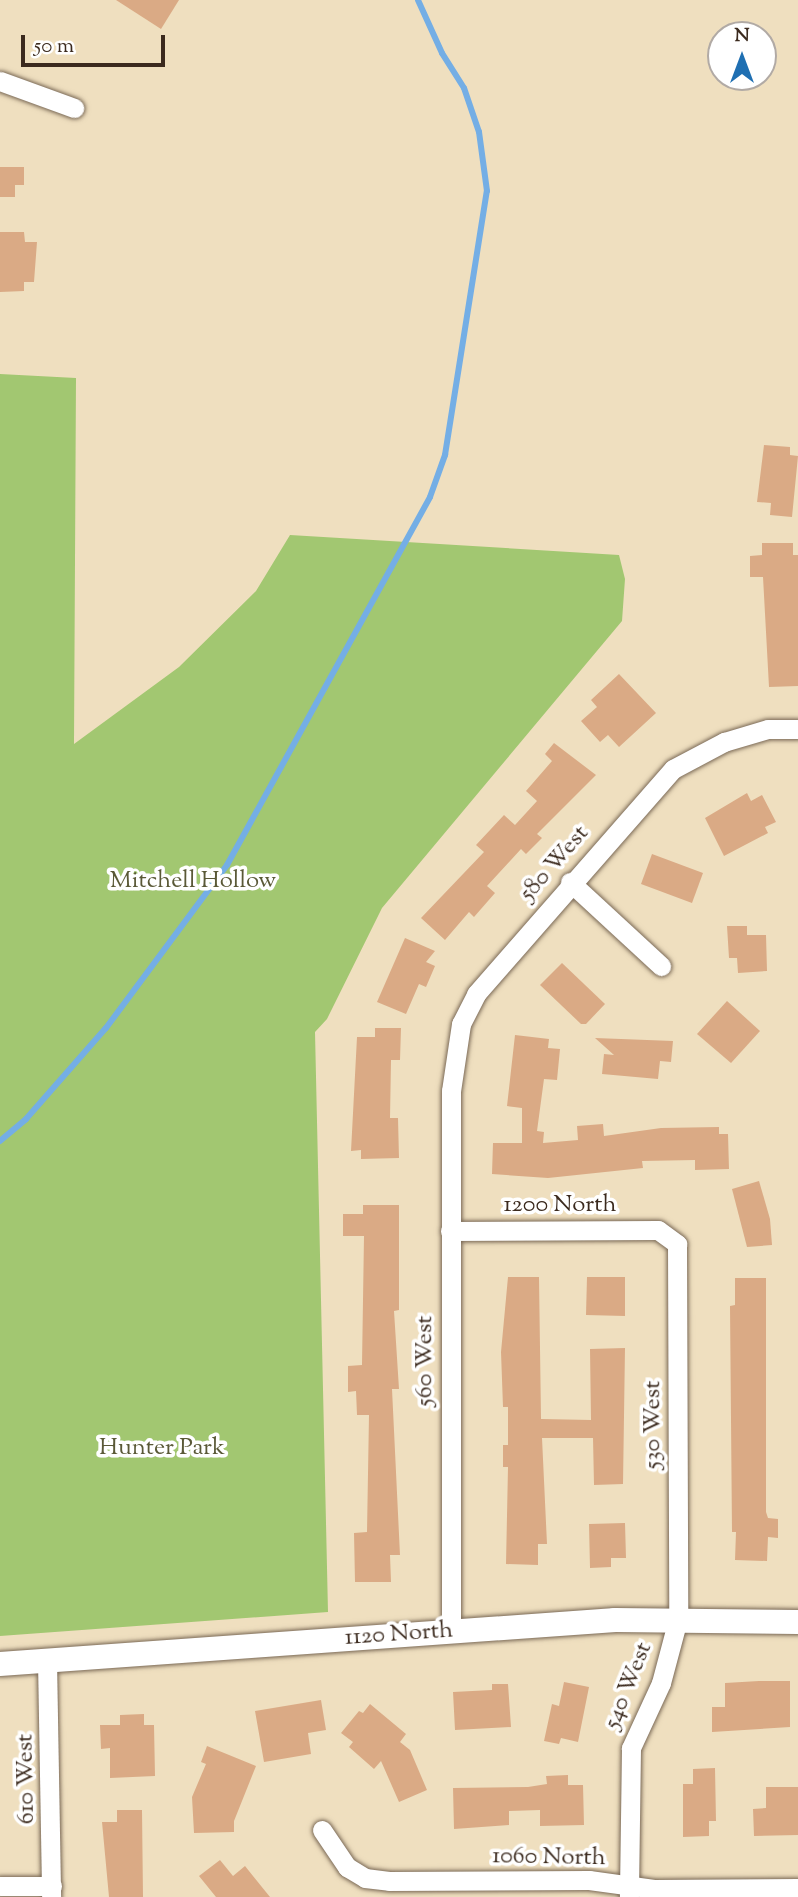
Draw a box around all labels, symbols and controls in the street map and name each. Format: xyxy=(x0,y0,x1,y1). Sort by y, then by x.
scale bar xyxy=(24,21,168,65)
north arrow xyxy=(707,21,777,91)
text: N xyxy=(734,23,750,50)
text: 50 m xyxy=(34,32,74,62)
street label: 580 West xyxy=(514,820,596,908)
park label: Mitchell Hollow xyxy=(110,868,276,896)
street label: 1200 North xyxy=(503,1192,617,1220)
street label: 560 West xyxy=(412,1315,440,1407)
street label: 530 West xyxy=(640,1381,668,1469)
park label: Hunter Park xyxy=(99,1435,225,1463)
street label: 1120 North xyxy=(344,1617,454,1653)
street label: 540 West xyxy=(599,1638,659,1734)
street label: 610 West xyxy=(12,1733,42,1825)
street label: 1060 North xyxy=(492,1843,606,1873)

